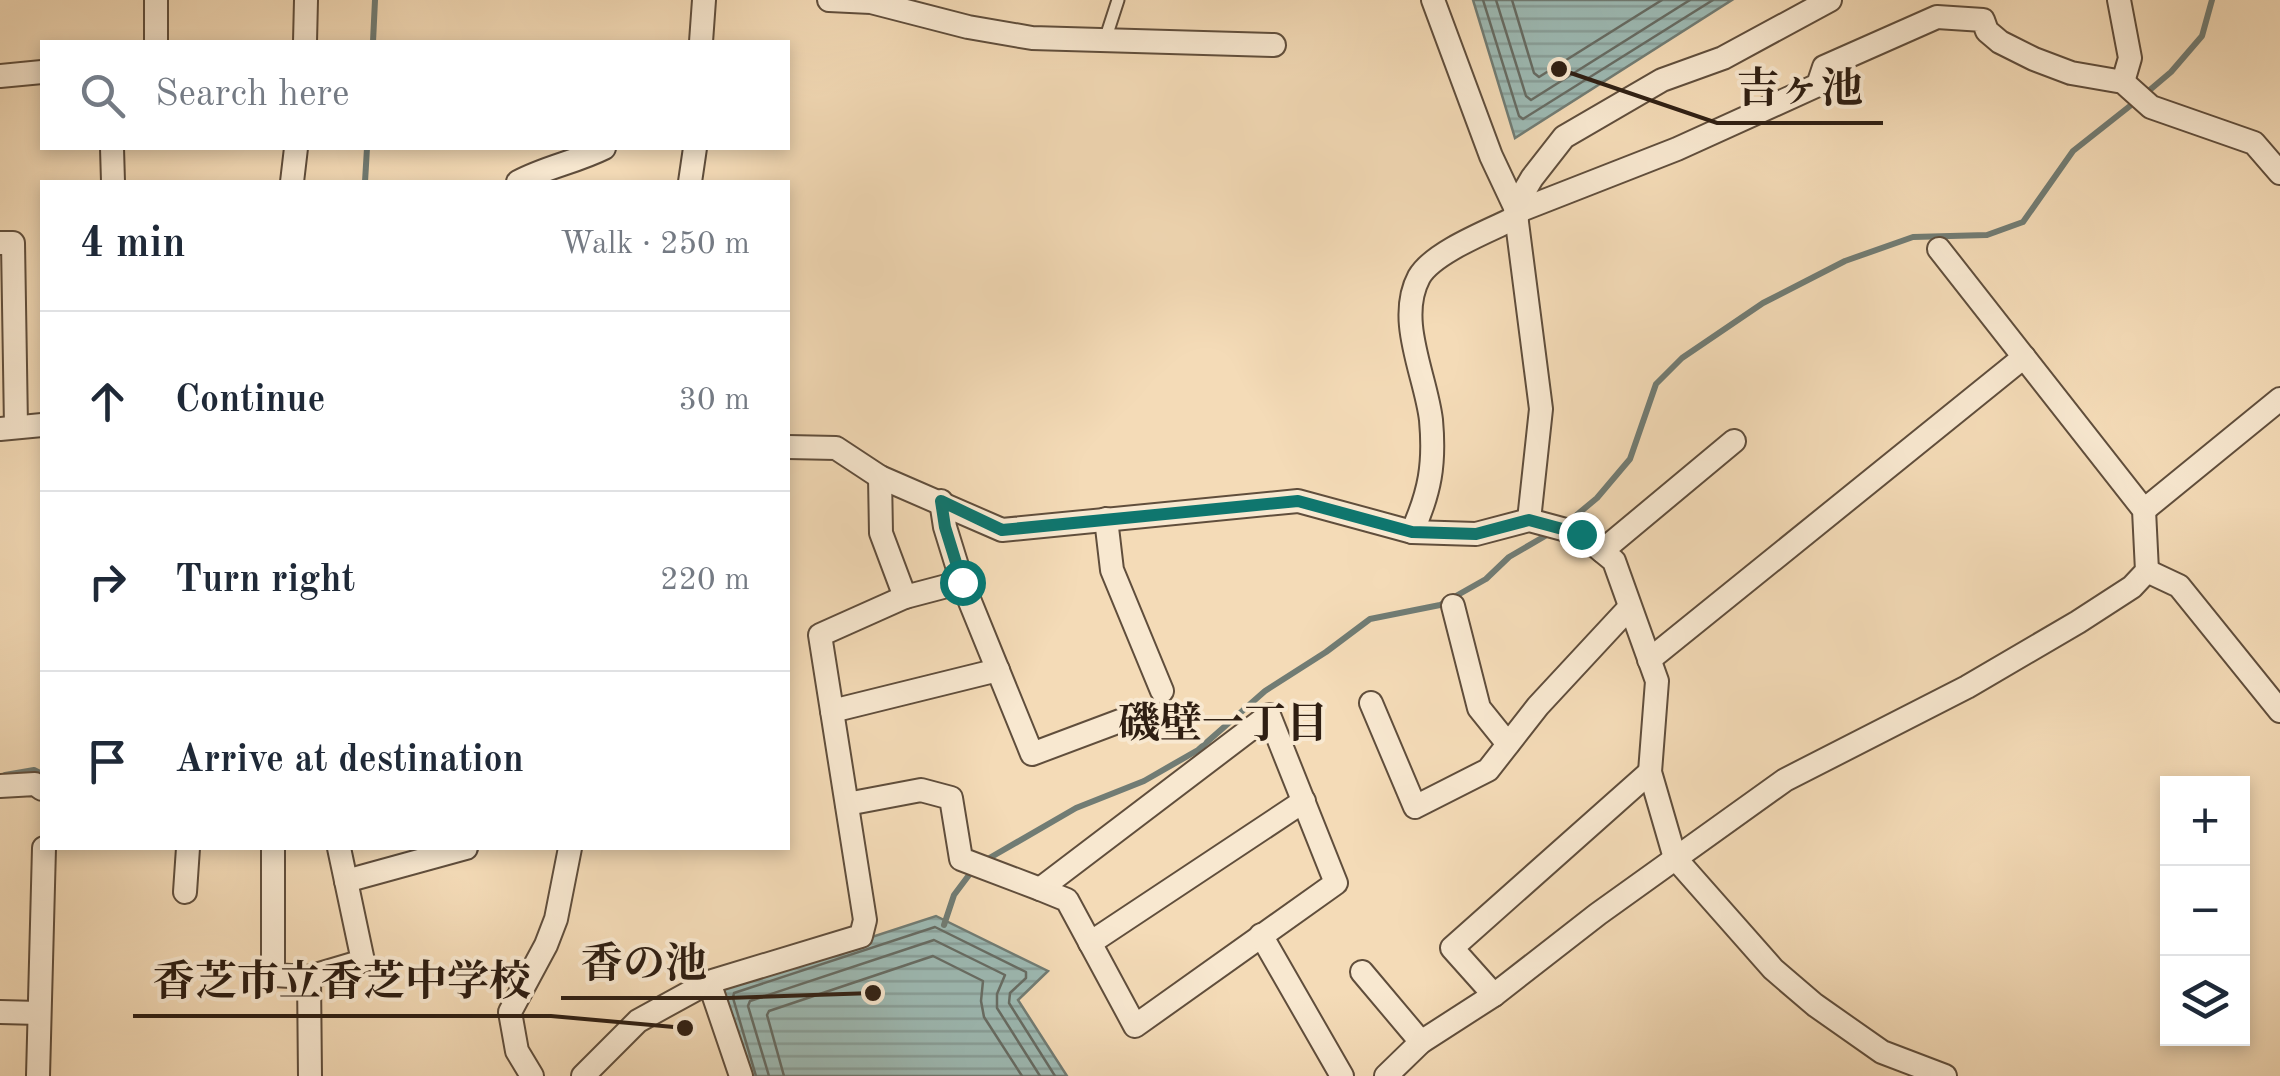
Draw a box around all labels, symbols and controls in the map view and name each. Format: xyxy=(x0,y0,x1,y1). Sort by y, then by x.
search box xyxy=(40,40,790,150)
callout: 吉ヶ池 xyxy=(1717,51,1883,123)
text: 吉ヶ池 xyxy=(1737,66,1863,112)
icon: search xyxy=(75,68,130,123)
text: Search here xyxy=(155,76,350,114)
text: 4 min xyxy=(80,224,186,266)
text: Walk · 250 m xyxy=(560,229,750,261)
icon: ahead xyxy=(80,374,135,429)
text: Continue xyxy=(175,382,325,420)
text: 30 m xyxy=(679,385,750,417)
route end xyxy=(1559,512,1605,558)
icon: right xyxy=(80,554,135,609)
route start xyxy=(940,560,986,606)
text: Turn right xyxy=(175,562,355,600)
text: 220 m xyxy=(660,565,750,597)
district label: 磯壁一丁目 xyxy=(1118,701,1328,747)
icon: arrive xyxy=(80,734,135,789)
text: Arrive at destination xyxy=(175,742,524,780)
map controls xyxy=(2160,776,2250,1046)
button: + xyxy=(2160,776,2250,866)
button: − xyxy=(2160,866,2250,956)
callout: 香の池 xyxy=(561,926,727,998)
text: 香の池 xyxy=(581,941,707,987)
callout: 香芝市立香芝中学校 xyxy=(133,944,551,1016)
button: layers xyxy=(2160,956,2250,1046)
text: 香芝市立香芝中学校 xyxy=(153,959,531,1005)

